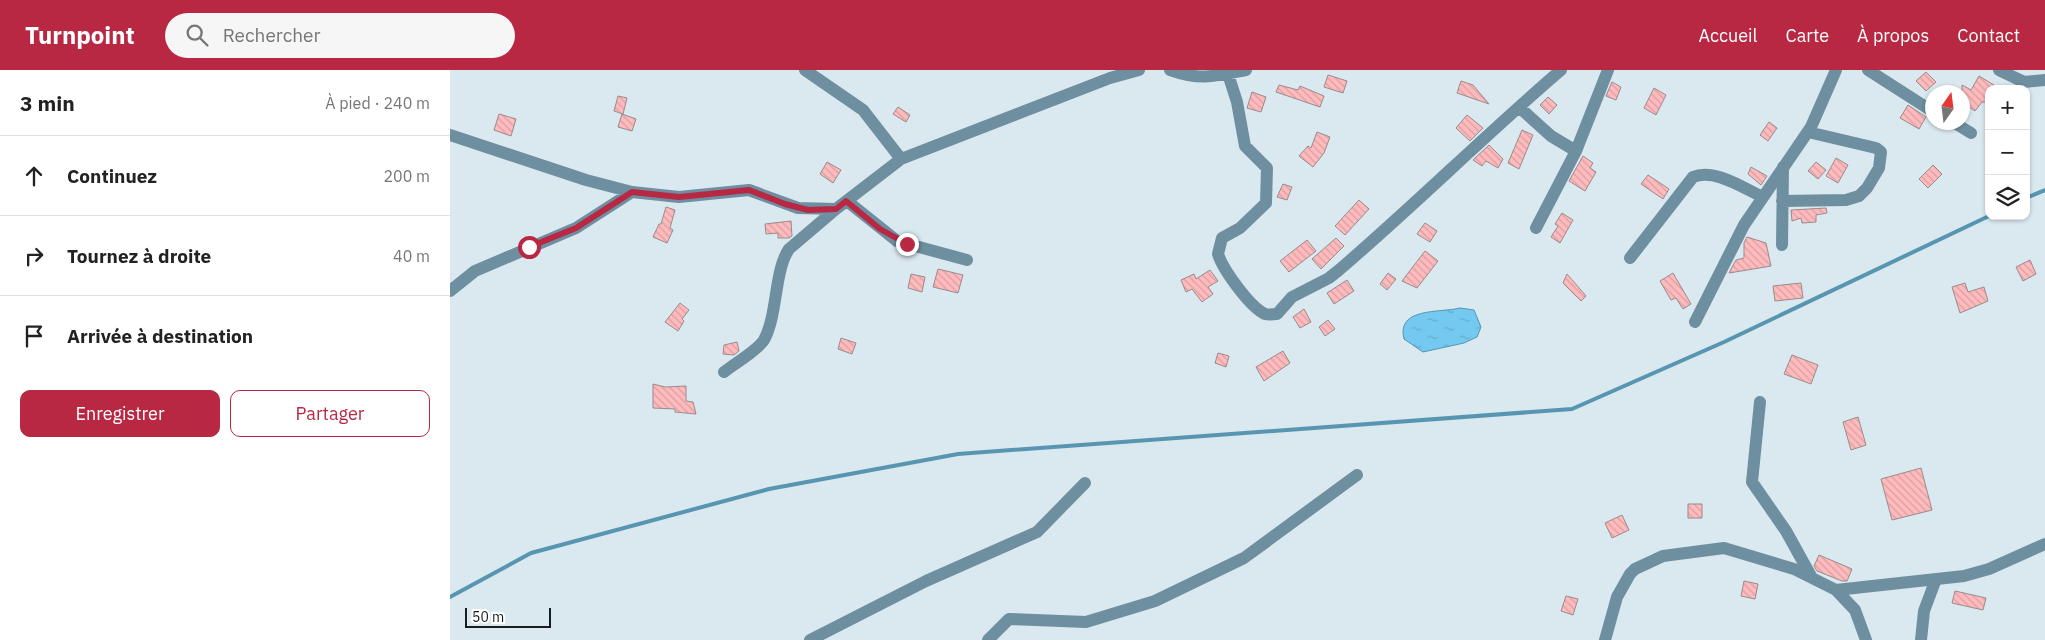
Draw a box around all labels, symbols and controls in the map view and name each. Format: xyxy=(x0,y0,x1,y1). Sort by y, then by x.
search box xyxy=(165,13,515,58)
text: Turnpoint xyxy=(25,19,135,51)
icon: search xyxy=(183,21,211,49)
text: Rechercher xyxy=(223,23,320,47)
text: Accueil xyxy=(1698,24,1757,47)
text: Carte xyxy=(1785,24,1829,47)
text: À propos xyxy=(1857,24,1929,47)
text: Contact xyxy=(1957,24,2020,47)
north arrow xyxy=(1925,85,1970,130)
map controls xyxy=(1985,85,2030,220)
button: + xyxy=(1985,85,2030,130)
text: 3 min xyxy=(20,89,75,117)
text: À pied · 240 m xyxy=(325,93,430,113)
button: − xyxy=(1985,130,2030,175)
icon: ahead xyxy=(20,162,48,190)
text: Continuez xyxy=(67,164,157,188)
text: 200 m xyxy=(383,166,430,186)
button: layers xyxy=(1985,175,2030,220)
route end xyxy=(896,233,919,256)
route start xyxy=(518,236,541,259)
icon: right xyxy=(20,242,48,270)
text: Tournez à droite xyxy=(67,244,211,268)
text: 40 m xyxy=(393,246,430,266)
icon: arrive xyxy=(20,322,48,350)
text: Arrivée à destination xyxy=(67,324,253,348)
button: Enregistrer xyxy=(20,390,220,437)
button: Partager xyxy=(230,390,430,437)
scale bar xyxy=(465,605,551,628)
text: 50 m xyxy=(472,608,504,626)

